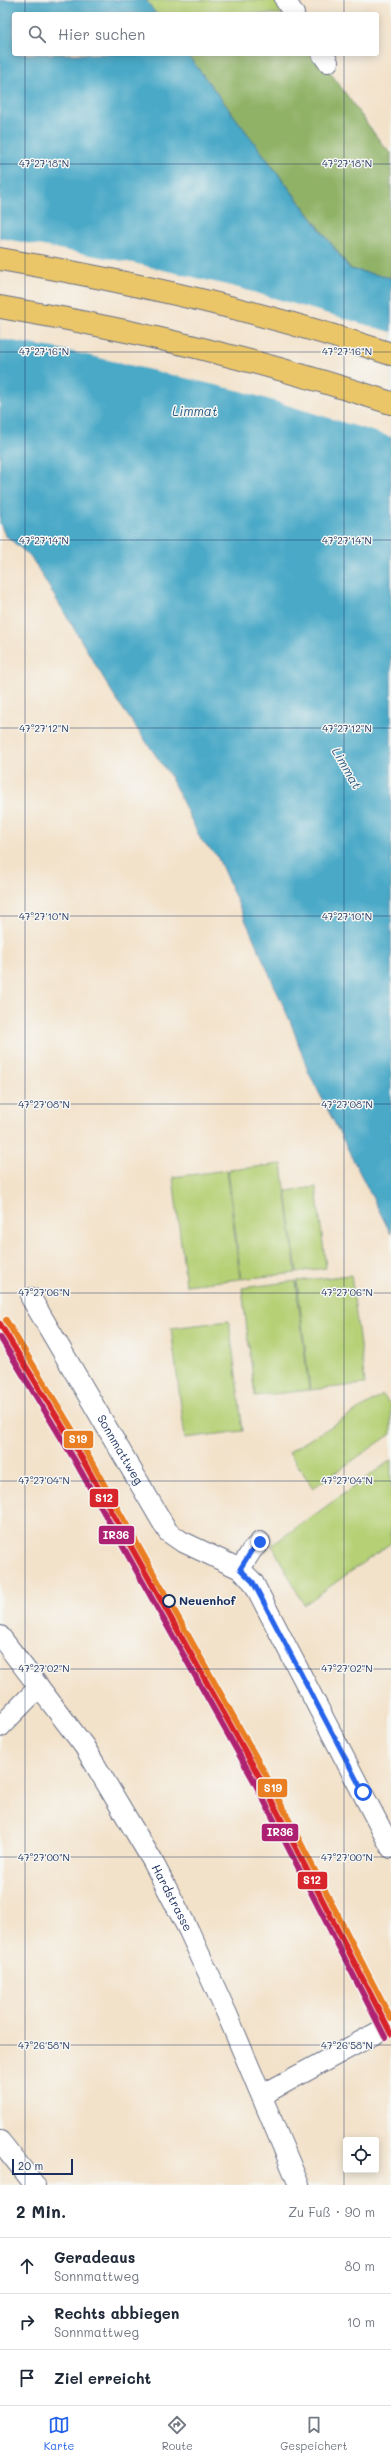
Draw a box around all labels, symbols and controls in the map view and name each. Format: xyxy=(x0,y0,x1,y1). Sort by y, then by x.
search box xyxy=(12,12,379,56)
icon: search xyxy=(26,23,48,45)
text: Hier suchen xyxy=(58,24,145,44)
text: 47°27'18"N xyxy=(19,156,69,170)
text: 47°27'18"N xyxy=(322,156,372,170)
text: 47°27'16"N xyxy=(19,344,69,358)
text: 47°27'16"N xyxy=(322,344,372,358)
water label: Limmat xyxy=(172,402,218,419)
text: 47°27'14"N xyxy=(19,533,69,547)
text: 47°27'14"N xyxy=(322,533,372,547)
text: 47°27'12"N xyxy=(19,721,69,735)
text: 47°27'12"N xyxy=(322,721,372,735)
water label: Limmat xyxy=(329,744,366,792)
text: 47°27'10"N xyxy=(19,909,69,923)
text: 47°27'10"N xyxy=(322,909,372,923)
text: 47°27'08"N xyxy=(18,1097,70,1111)
text: 47°27'08"N xyxy=(321,1097,373,1111)
text: 47°27'06"N xyxy=(18,1285,70,1299)
text: 47°27'06"N xyxy=(321,1285,373,1299)
street label: Sonnmattweg xyxy=(94,1411,148,1487)
line badge: S19 xyxy=(63,1430,94,1449)
text: S19 xyxy=(69,1431,88,1446)
text: 47°27'04"N xyxy=(18,1473,70,1487)
text: 47°27'04"N xyxy=(321,1473,373,1487)
line badge: S12 xyxy=(89,1488,119,1508)
text: S12 xyxy=(95,1490,113,1505)
line badge: IR36 xyxy=(98,1525,135,1545)
text: IR36 xyxy=(103,1527,130,1542)
route end xyxy=(251,1533,269,1551)
place label: Neuenhof xyxy=(179,1592,236,1608)
marker: Neuenhof xyxy=(162,1594,176,1608)
text: 47°27'02"N xyxy=(18,1661,70,1675)
text: 47°27'02"N xyxy=(321,1661,373,1675)
line badge: S19 xyxy=(257,1778,288,1798)
text: S19 xyxy=(264,1780,283,1795)
route start xyxy=(354,1783,372,1801)
line badge: IR36 xyxy=(261,1823,299,1842)
text: IR36 xyxy=(267,1824,294,1839)
text: 47°27'00"N xyxy=(18,1850,70,1864)
text: 47°27'00"N xyxy=(321,1850,373,1864)
street label: Hardstrasse xyxy=(149,1861,197,1934)
line badge: S12 xyxy=(297,1871,328,1890)
text: S12 xyxy=(303,1872,321,1887)
text: 47°26'58"N xyxy=(18,2038,70,2052)
text: 47°26'58"N xyxy=(321,2038,373,2052)
map controls xyxy=(343,2137,379,2173)
button: locate xyxy=(343,2137,379,2173)
scale bar xyxy=(12,2157,73,2176)
text: 20 m xyxy=(18,2158,43,2173)
text: 2 Min. xyxy=(16,2200,66,2222)
text: Zu Fuß · 90 m xyxy=(288,2203,375,2220)
text: Geradeaus xyxy=(54,2247,135,2267)
icon: ahead xyxy=(16,2255,38,2277)
text: 80 m xyxy=(345,2257,375,2274)
text: Sonnmattweg xyxy=(54,2267,139,2284)
text: Rechts abbiegen xyxy=(54,2303,179,2323)
icon: right xyxy=(16,2311,38,2333)
text: 10 m xyxy=(347,2313,375,2330)
text: Sonnmattweg xyxy=(54,2323,139,2340)
icon: arrive xyxy=(16,2367,38,2389)
text: Ziel erreicht xyxy=(54,2368,151,2388)
tab: Karte xyxy=(44,2414,74,2453)
tab: Route xyxy=(162,2414,193,2453)
tab: Gespeichert xyxy=(280,2414,347,2453)

